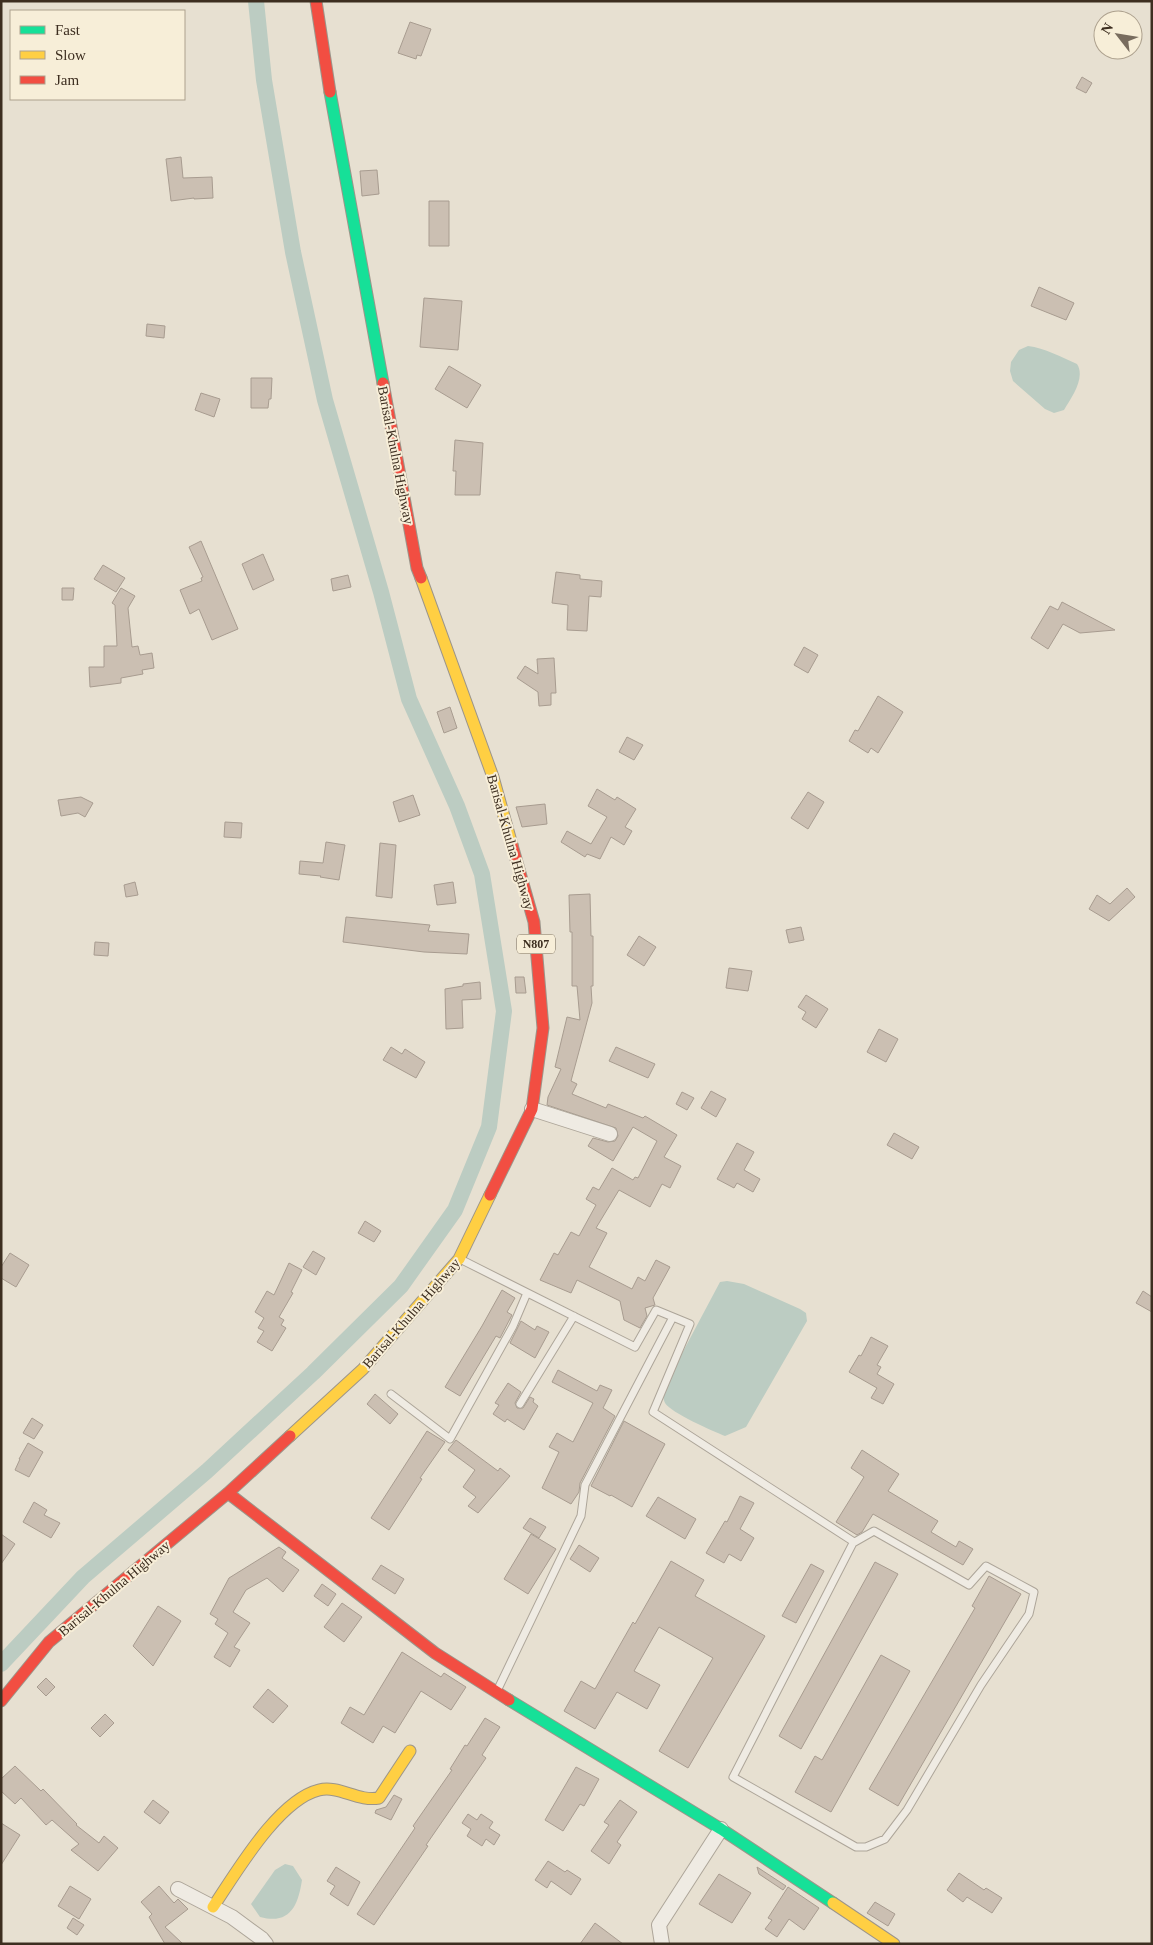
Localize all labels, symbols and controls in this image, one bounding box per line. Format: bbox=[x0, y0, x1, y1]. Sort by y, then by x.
legend bbox=[10, 10, 185, 100]
north arrow bbox=[1093, 10, 1143, 60]
text: N bbox=[1098, 20, 1116, 37]
text: Fast bbox=[55, 22, 81, 38]
text: Slow bbox=[55, 47, 86, 63]
text: Jam bbox=[55, 72, 79, 88]
street label: Barisal-Khulna Highway bbox=[375, 385, 416, 525]
street label: Barisal-Khulna Highway bbox=[484, 773, 537, 912]
road number: N807 bbox=[517, 934, 555, 954]
street label: Barisal-Khulna Highway bbox=[360, 1255, 463, 1371]
street label: Barisal-Khulna Highway bbox=[56, 1538, 173, 1639]

